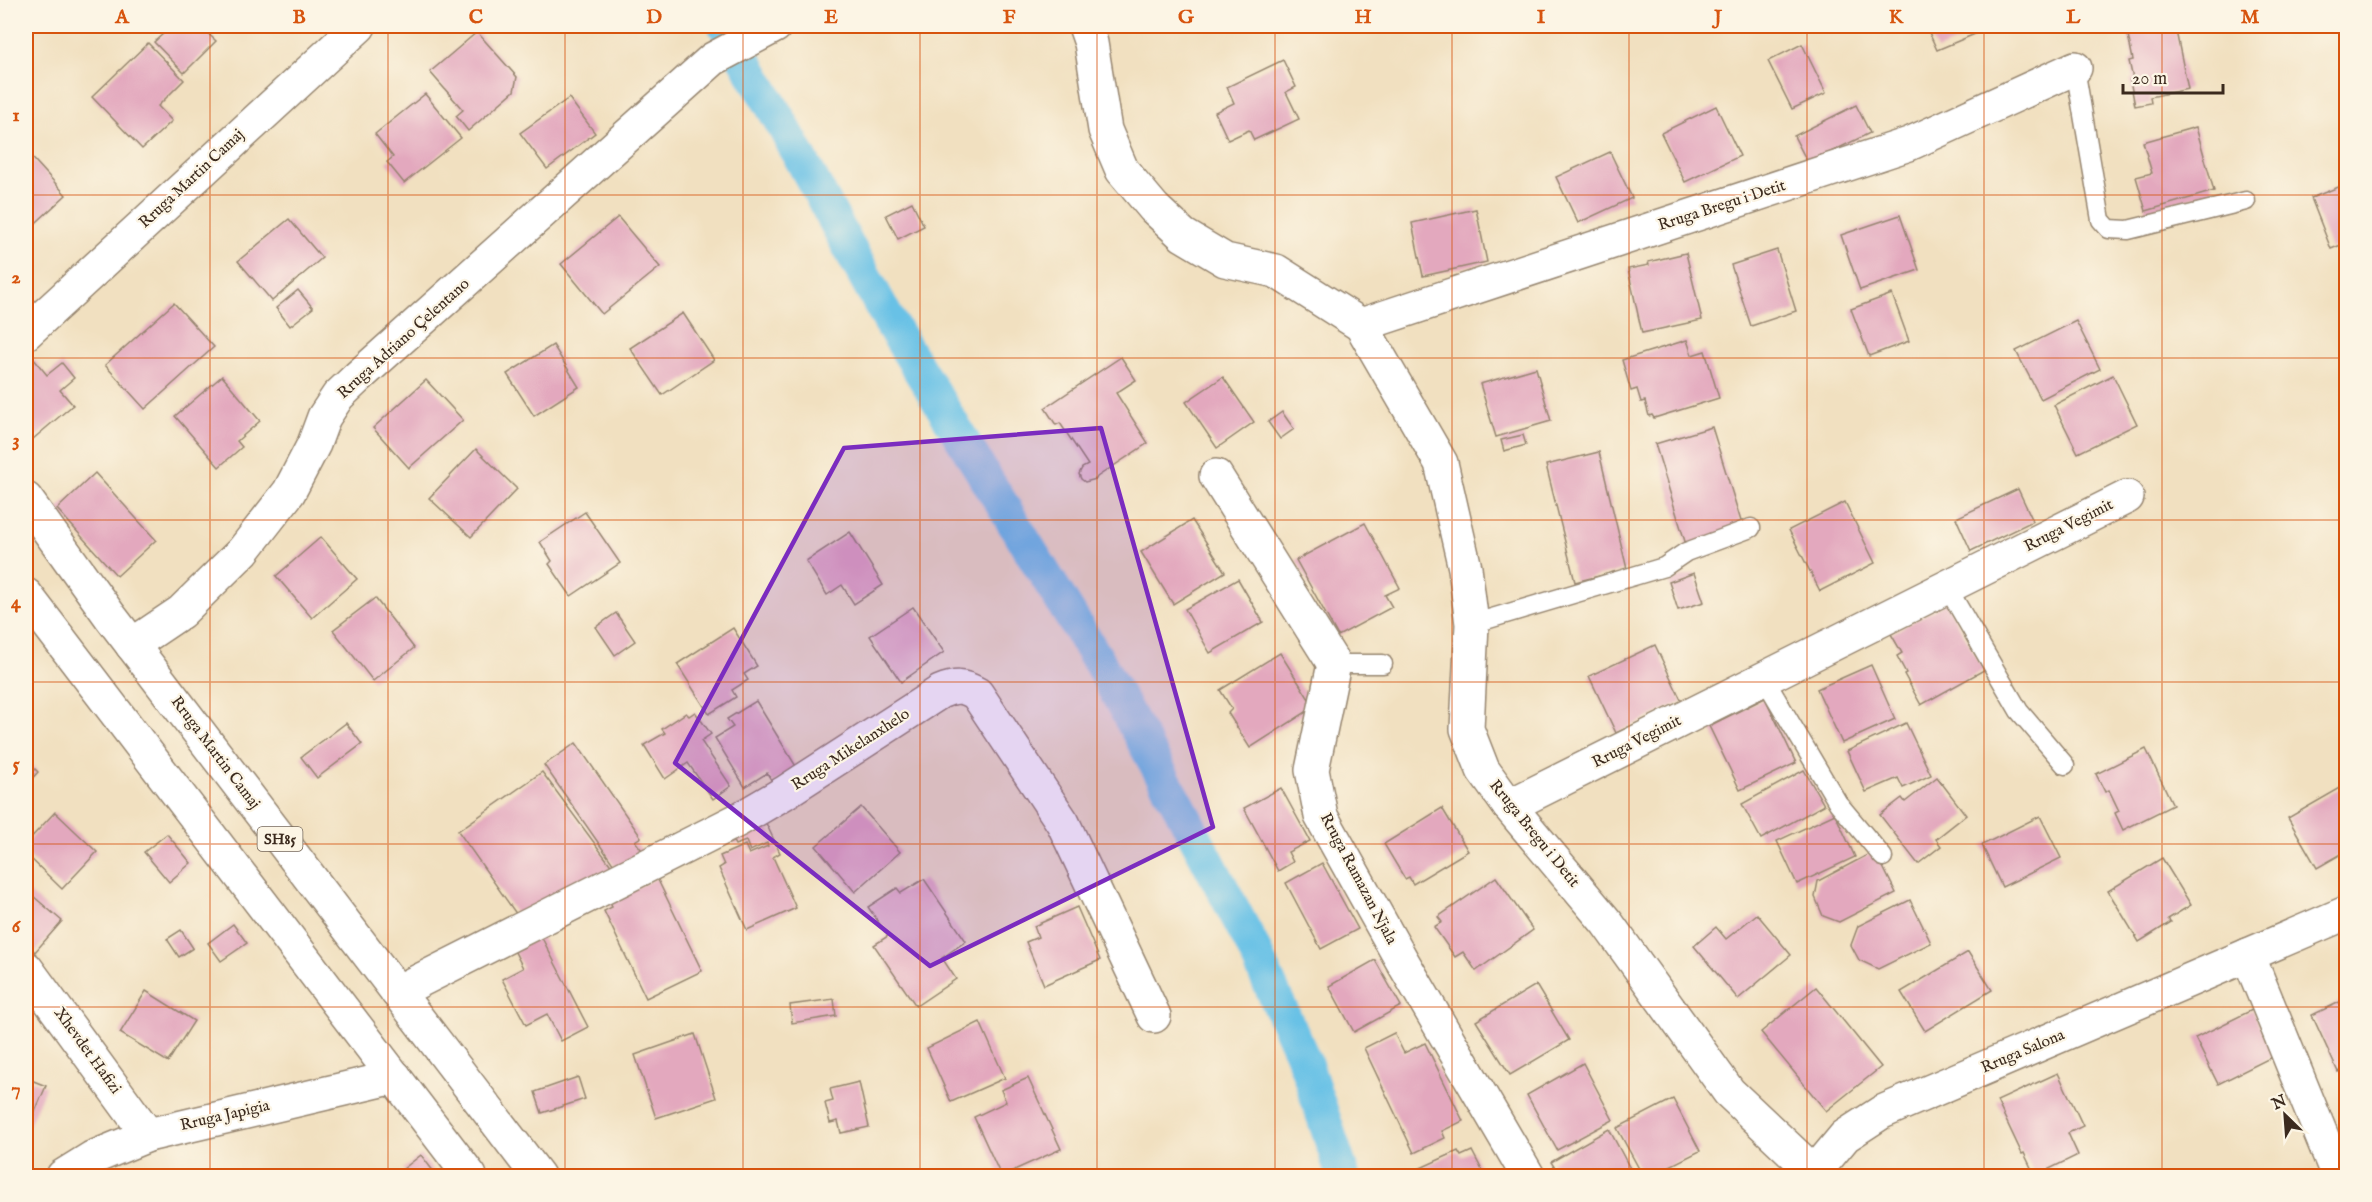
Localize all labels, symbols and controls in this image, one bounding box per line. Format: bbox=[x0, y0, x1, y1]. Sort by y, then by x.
text: A bbox=[114, 5, 130, 30]
text: B bbox=[292, 5, 306, 30]
text: C bbox=[469, 5, 483, 30]
text: D bbox=[646, 5, 662, 30]
text: E bbox=[824, 5, 838, 30]
text: F bbox=[1003, 5, 1016, 30]
text: G bbox=[1178, 5, 1195, 30]
text: H bbox=[1354, 5, 1372, 30]
text: I bbox=[1537, 5, 1546, 30]
text: J bbox=[1711, 5, 1723, 30]
text: K bbox=[1889, 5, 1905, 30]
text: L bbox=[2066, 5, 2081, 30]
text: M bbox=[2241, 5, 2260, 30]
scale bar bbox=[2123, 57, 2224, 95]
text: 20 m bbox=[2132, 68, 2167, 91]
text: 1 bbox=[12, 103, 20, 128]
street label: Rruga Martin Camaj bbox=[135, 125, 249, 233]
street label: Rruga Bregu i Detit bbox=[1656, 176, 1789, 236]
text: 2 bbox=[11, 265, 21, 290]
street label: Rruga Adriano Çelentano bbox=[334, 274, 474, 404]
text: 3 bbox=[12, 428, 20, 453]
street label: Rruga Vegimit bbox=[2021, 495, 2117, 557]
text: 4 bbox=[11, 590, 22, 615]
street label: Rruga Martin Camaj bbox=[166, 693, 264, 813]
street label: Rruga Mikelanxhelo bbox=[788, 704, 914, 796]
street label: Rruga Vegimit bbox=[1589, 711, 1685, 773]
text: 5 bbox=[12, 752, 20, 777]
street label: Rruga Bregu i Detit bbox=[1484, 776, 1584, 892]
street label: Rruga Ramazan Njala bbox=[1315, 810, 1401, 948]
road number: SH85 bbox=[258, 827, 302, 851]
text: 6 bbox=[12, 914, 22, 939]
street label: Xhevdet Hafizi bbox=[49, 1004, 125, 1098]
street label: Rruga Salona bbox=[1978, 1025, 2068, 1079]
text: 7 bbox=[11, 1077, 21, 1102]
north arrow bbox=[2255, 1085, 2315, 1145]
text: N bbox=[2268, 1091, 2290, 1116]
street label: Rruga Japigia bbox=[178, 1096, 272, 1136]

